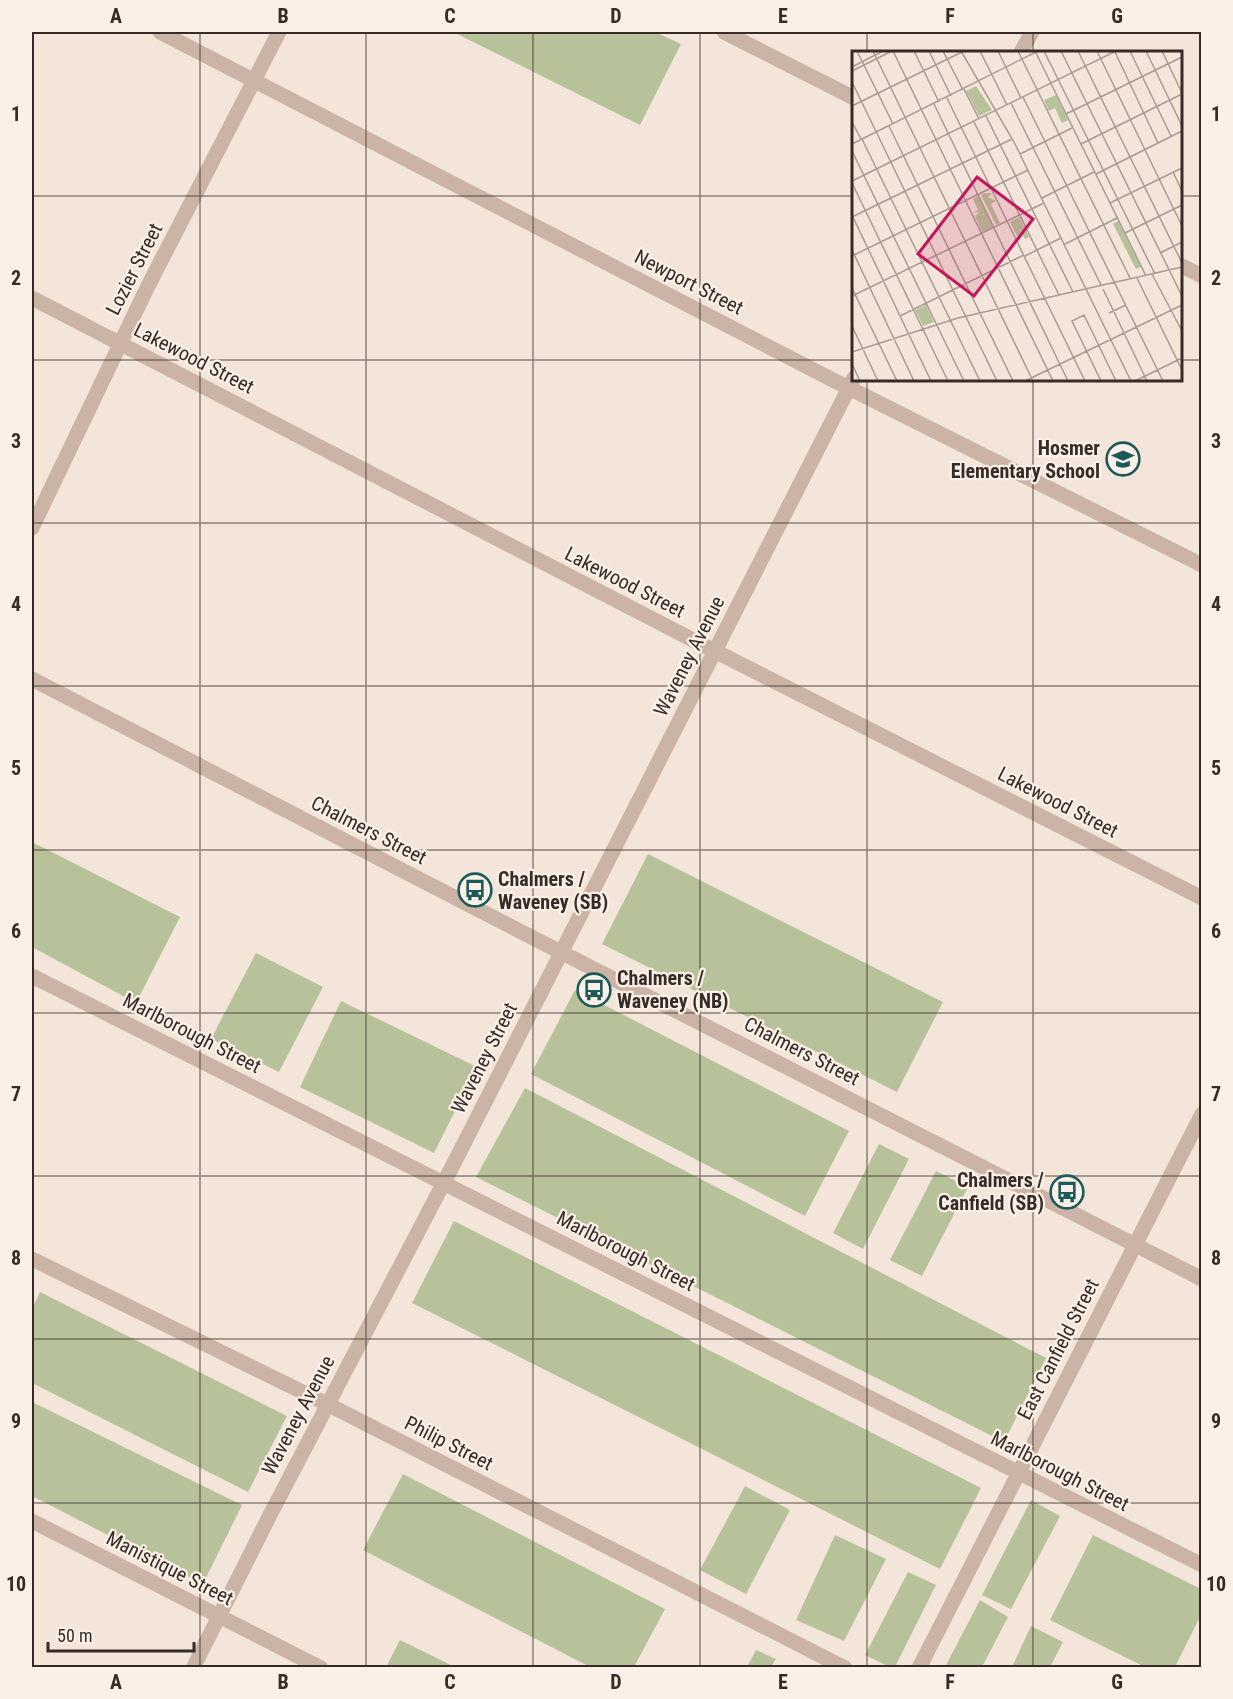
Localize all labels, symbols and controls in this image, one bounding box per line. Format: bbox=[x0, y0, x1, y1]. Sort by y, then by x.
text: A bbox=[110, 4, 122, 28]
text: B bbox=[277, 4, 289, 28]
text: C bbox=[444, 4, 456, 28]
text: D bbox=[610, 4, 622, 28]
text: E bbox=[778, 4, 788, 28]
text: F bbox=[945, 4, 955, 28]
text: G bbox=[1111, 4, 1123, 28]
inset map bbox=[852, 51, 1182, 381]
text: 1 bbox=[11, 102, 21, 126]
text: 1 bbox=[1211, 102, 1221, 126]
street label: Lozier Street bbox=[101, 219, 167, 319]
street label: Newport Street bbox=[631, 244, 747, 320]
text: 2 bbox=[11, 266, 21, 290]
text: 2 bbox=[1211, 266, 1221, 290]
street label: Lakewood Street bbox=[130, 317, 258, 399]
text: 3 bbox=[11, 429, 21, 453]
text: 3 bbox=[1211, 429, 1221, 453]
place label: Hosmer Elementary School bbox=[951, 436, 1100, 483]
school or university icon: Hosmer Elementary School bbox=[1105, 441, 1141, 477]
street label: Lakewood Street bbox=[561, 541, 689, 623]
text: 4 bbox=[11, 592, 21, 616]
street label: Waveney Avenue bbox=[648, 592, 730, 720]
text: 4 bbox=[1211, 592, 1221, 616]
text: 5 bbox=[11, 756, 21, 780]
text: 5 bbox=[1211, 756, 1221, 780]
street label: Lakewood Street bbox=[994, 761, 1122, 843]
street label: Chalmers Street bbox=[307, 791, 431, 869]
place label: Chalmers / Waveney (SB) bbox=[498, 867, 608, 914]
bus stop icon: Chalmers / Waveney (SB) bbox=[457, 872, 493, 908]
text: 6 bbox=[11, 919, 21, 943]
text: 6 bbox=[1211, 919, 1221, 943]
place label: Chalmers / Waveney (NB) bbox=[617, 966, 729, 1013]
bus stop icon: Chalmers / Waveney (NB) bbox=[576, 972, 612, 1008]
street label: Marlborough Street bbox=[119, 988, 265, 1078]
street label: Waveney Street bbox=[446, 999, 522, 1117]
street label: Chalmers Street bbox=[740, 1012, 864, 1090]
text: 7 bbox=[11, 1082, 21, 1106]
text: 7 bbox=[1211, 1082, 1221, 1106]
place label: Chalmers / Canfield (SB) bbox=[938, 1168, 1044, 1215]
bus stop icon: Chalmers / Canfield (SB) bbox=[1049, 1174, 1085, 1210]
street label: Marlborough Street bbox=[553, 1206, 699, 1296]
text: 8 bbox=[11, 1246, 21, 1270]
text: 8 bbox=[1211, 1246, 1221, 1270]
street label: East Canfield Street bbox=[1012, 1274, 1104, 1423]
street label: Waveney Avenue bbox=[257, 1351, 339, 1479]
text: 9 bbox=[11, 1409, 21, 1433]
text: 9 bbox=[1211, 1409, 1221, 1433]
street label: Philip Street bbox=[401, 1411, 497, 1475]
street label: Marlborough Street bbox=[987, 1426, 1133, 1516]
street label: Manistique Street bbox=[103, 1526, 237, 1610]
text: 10 bbox=[6, 1572, 26, 1596]
text: 10 bbox=[1206, 1572, 1226, 1596]
scale bar bbox=[48, 1615, 194, 1653]
text: 50 m bbox=[57, 1625, 92, 1646]
text: A bbox=[110, 1670, 122, 1694]
text: B bbox=[277, 1670, 289, 1694]
text: C bbox=[444, 1670, 456, 1694]
text: D bbox=[610, 1670, 622, 1694]
text: E bbox=[778, 1670, 788, 1694]
text: F bbox=[945, 1670, 955, 1694]
text: G bbox=[1111, 1670, 1123, 1694]

